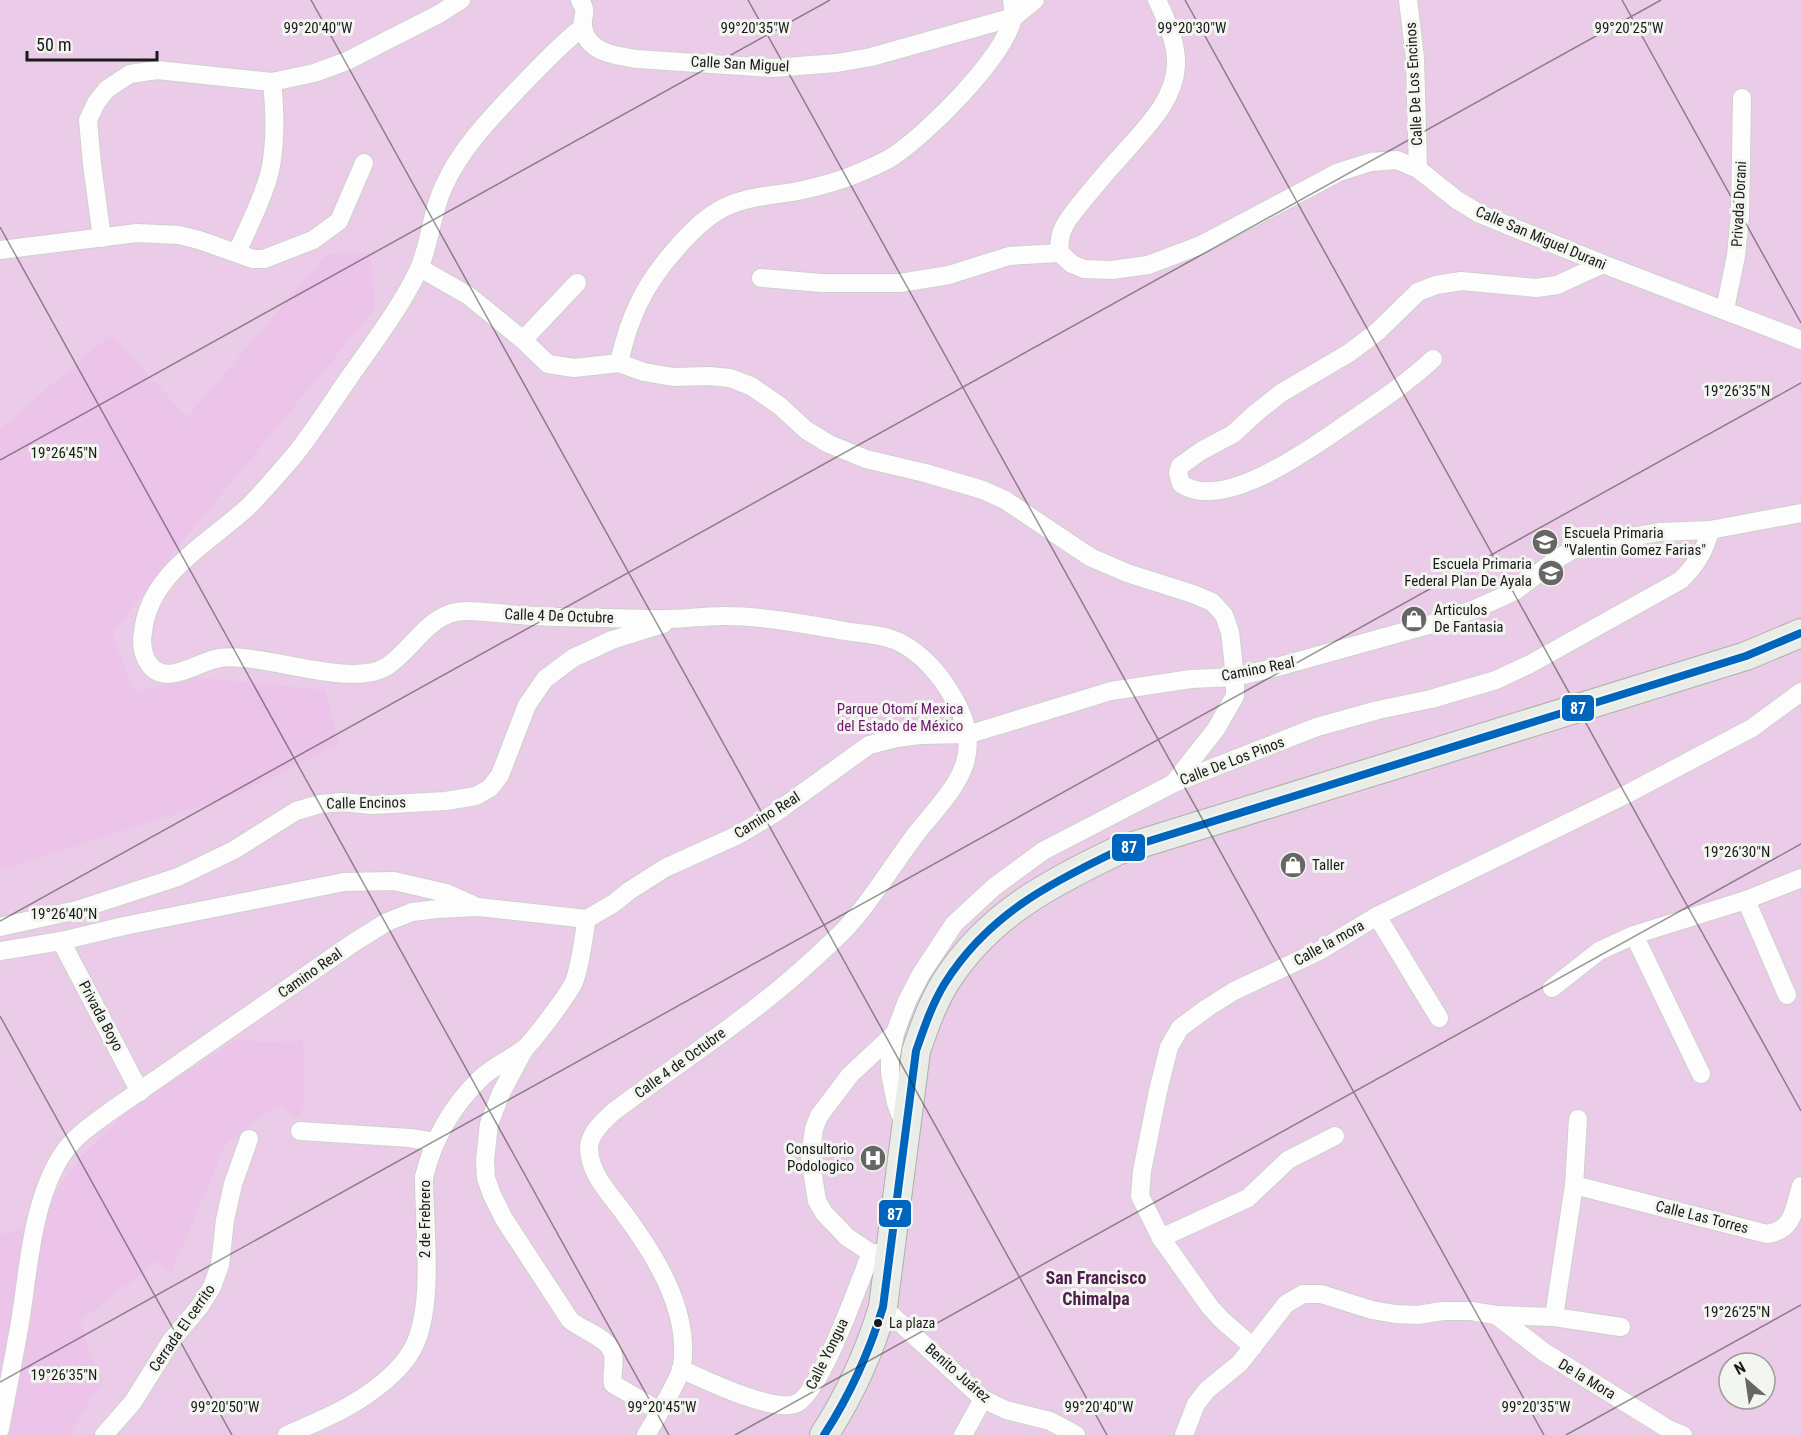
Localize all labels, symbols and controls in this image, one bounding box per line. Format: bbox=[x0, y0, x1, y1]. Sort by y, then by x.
text: 99°20'40"W bbox=[284, 19, 353, 37]
text: 99°20'35"W bbox=[721, 19, 790, 37]
text: 99°20'30"W bbox=[1158, 19, 1227, 37]
text: 99°20'25"W bbox=[1595, 19, 1664, 37]
street label: Calle De Los Encinos bbox=[1402, 22, 1426, 146]
scale bar bbox=[27, 24, 158, 62]
text: 50 m bbox=[36, 34, 71, 55]
street label: Calle San Miguel bbox=[690, 52, 790, 76]
street label: Privada Dorani bbox=[1728, 161, 1750, 247]
street label: Calle San Miguel Durani bbox=[1473, 202, 1609, 274]
text: 19°26'35"N bbox=[1704, 382, 1770, 400]
text: 19°26'45"N bbox=[31, 444, 97, 462]
place label: Escuela Primaria "Valentin Gomez Farias" bbox=[1564, 524, 1706, 559]
school or university icon: Escuela Primaria "Valentin Gomez Farias" bbox=[1530, 527, 1560, 557]
place label: Escuela Primaria Federal Plan De Ayala bbox=[1404, 555, 1532, 590]
school or university icon: Escuela Primaria Federal Plan De Ayala bbox=[1536, 558, 1566, 588]
place label: Articulos De Fantasia bbox=[1434, 601, 1504, 636]
shop icon: Articulos De Fantasia bbox=[1399, 604, 1429, 634]
street label: Calle 4 De Octubre bbox=[504, 605, 614, 627]
street label: Camino Real bbox=[1220, 653, 1296, 685]
line badge: 87 bbox=[1561, 694, 1595, 722]
text: 87 bbox=[1570, 699, 1586, 718]
park label: Parque Otomí Mexica del Estado de México bbox=[837, 700, 963, 735]
street label: Calle De Los Pinos bbox=[1177, 733, 1287, 789]
street label: Camino Real bbox=[731, 788, 803, 842]
street label: Calle Encinos bbox=[326, 793, 406, 813]
line badge: 87 bbox=[1111, 833, 1146, 862]
text: 87 bbox=[1121, 838, 1137, 857]
text: 19°26'30"N bbox=[1704, 843, 1770, 861]
shop icon: Taller bbox=[1278, 850, 1308, 880]
place label: Taller bbox=[1312, 856, 1345, 874]
text: 19°26'40"N bbox=[31, 905, 97, 923]
street label: Calle la mora bbox=[1291, 916, 1367, 970]
street label: Camino Real bbox=[274, 944, 346, 1002]
street label: Privada Boyo bbox=[75, 978, 127, 1054]
street label: Calle 4 de Octubre bbox=[631, 1024, 729, 1102]
place label: Consultorio Podologico bbox=[786, 1140, 854, 1175]
hospital icon: Consultorio Podologico bbox=[858, 1143, 888, 1173]
street label: 2 de Frebrero bbox=[416, 1180, 434, 1258]
street label: Calle Las Torres bbox=[1654, 1197, 1750, 1237]
line badge: 87 bbox=[878, 1199, 912, 1228]
text: 87 bbox=[887, 1205, 903, 1224]
district label: San Francisco Chimalpa bbox=[1046, 1267, 1146, 1309]
street label: Cerrada El cerrito bbox=[145, 1281, 219, 1375]
text: 19°26'25"N bbox=[1704, 1303, 1770, 1321]
street label: Calle Yongua bbox=[802, 1315, 852, 1393]
place label: La plaza bbox=[889, 1315, 935, 1331]
marker: La plaza bbox=[872, 1317, 884, 1329]
street label: Benito Juárez bbox=[922, 1340, 994, 1406]
north arrow bbox=[1717, 1351, 1777, 1411]
street label: De la Mora bbox=[1555, 1355, 1619, 1403]
text: N bbox=[1731, 1358, 1749, 1379]
text: 19°26'35"N bbox=[31, 1366, 97, 1384]
text: 99°20'50"W bbox=[191, 1398, 260, 1416]
text: 99°20'45"W bbox=[628, 1398, 697, 1416]
text: 99°20'40"W bbox=[1065, 1398, 1134, 1416]
text: 99°20'35"W bbox=[1502, 1398, 1571, 1416]

